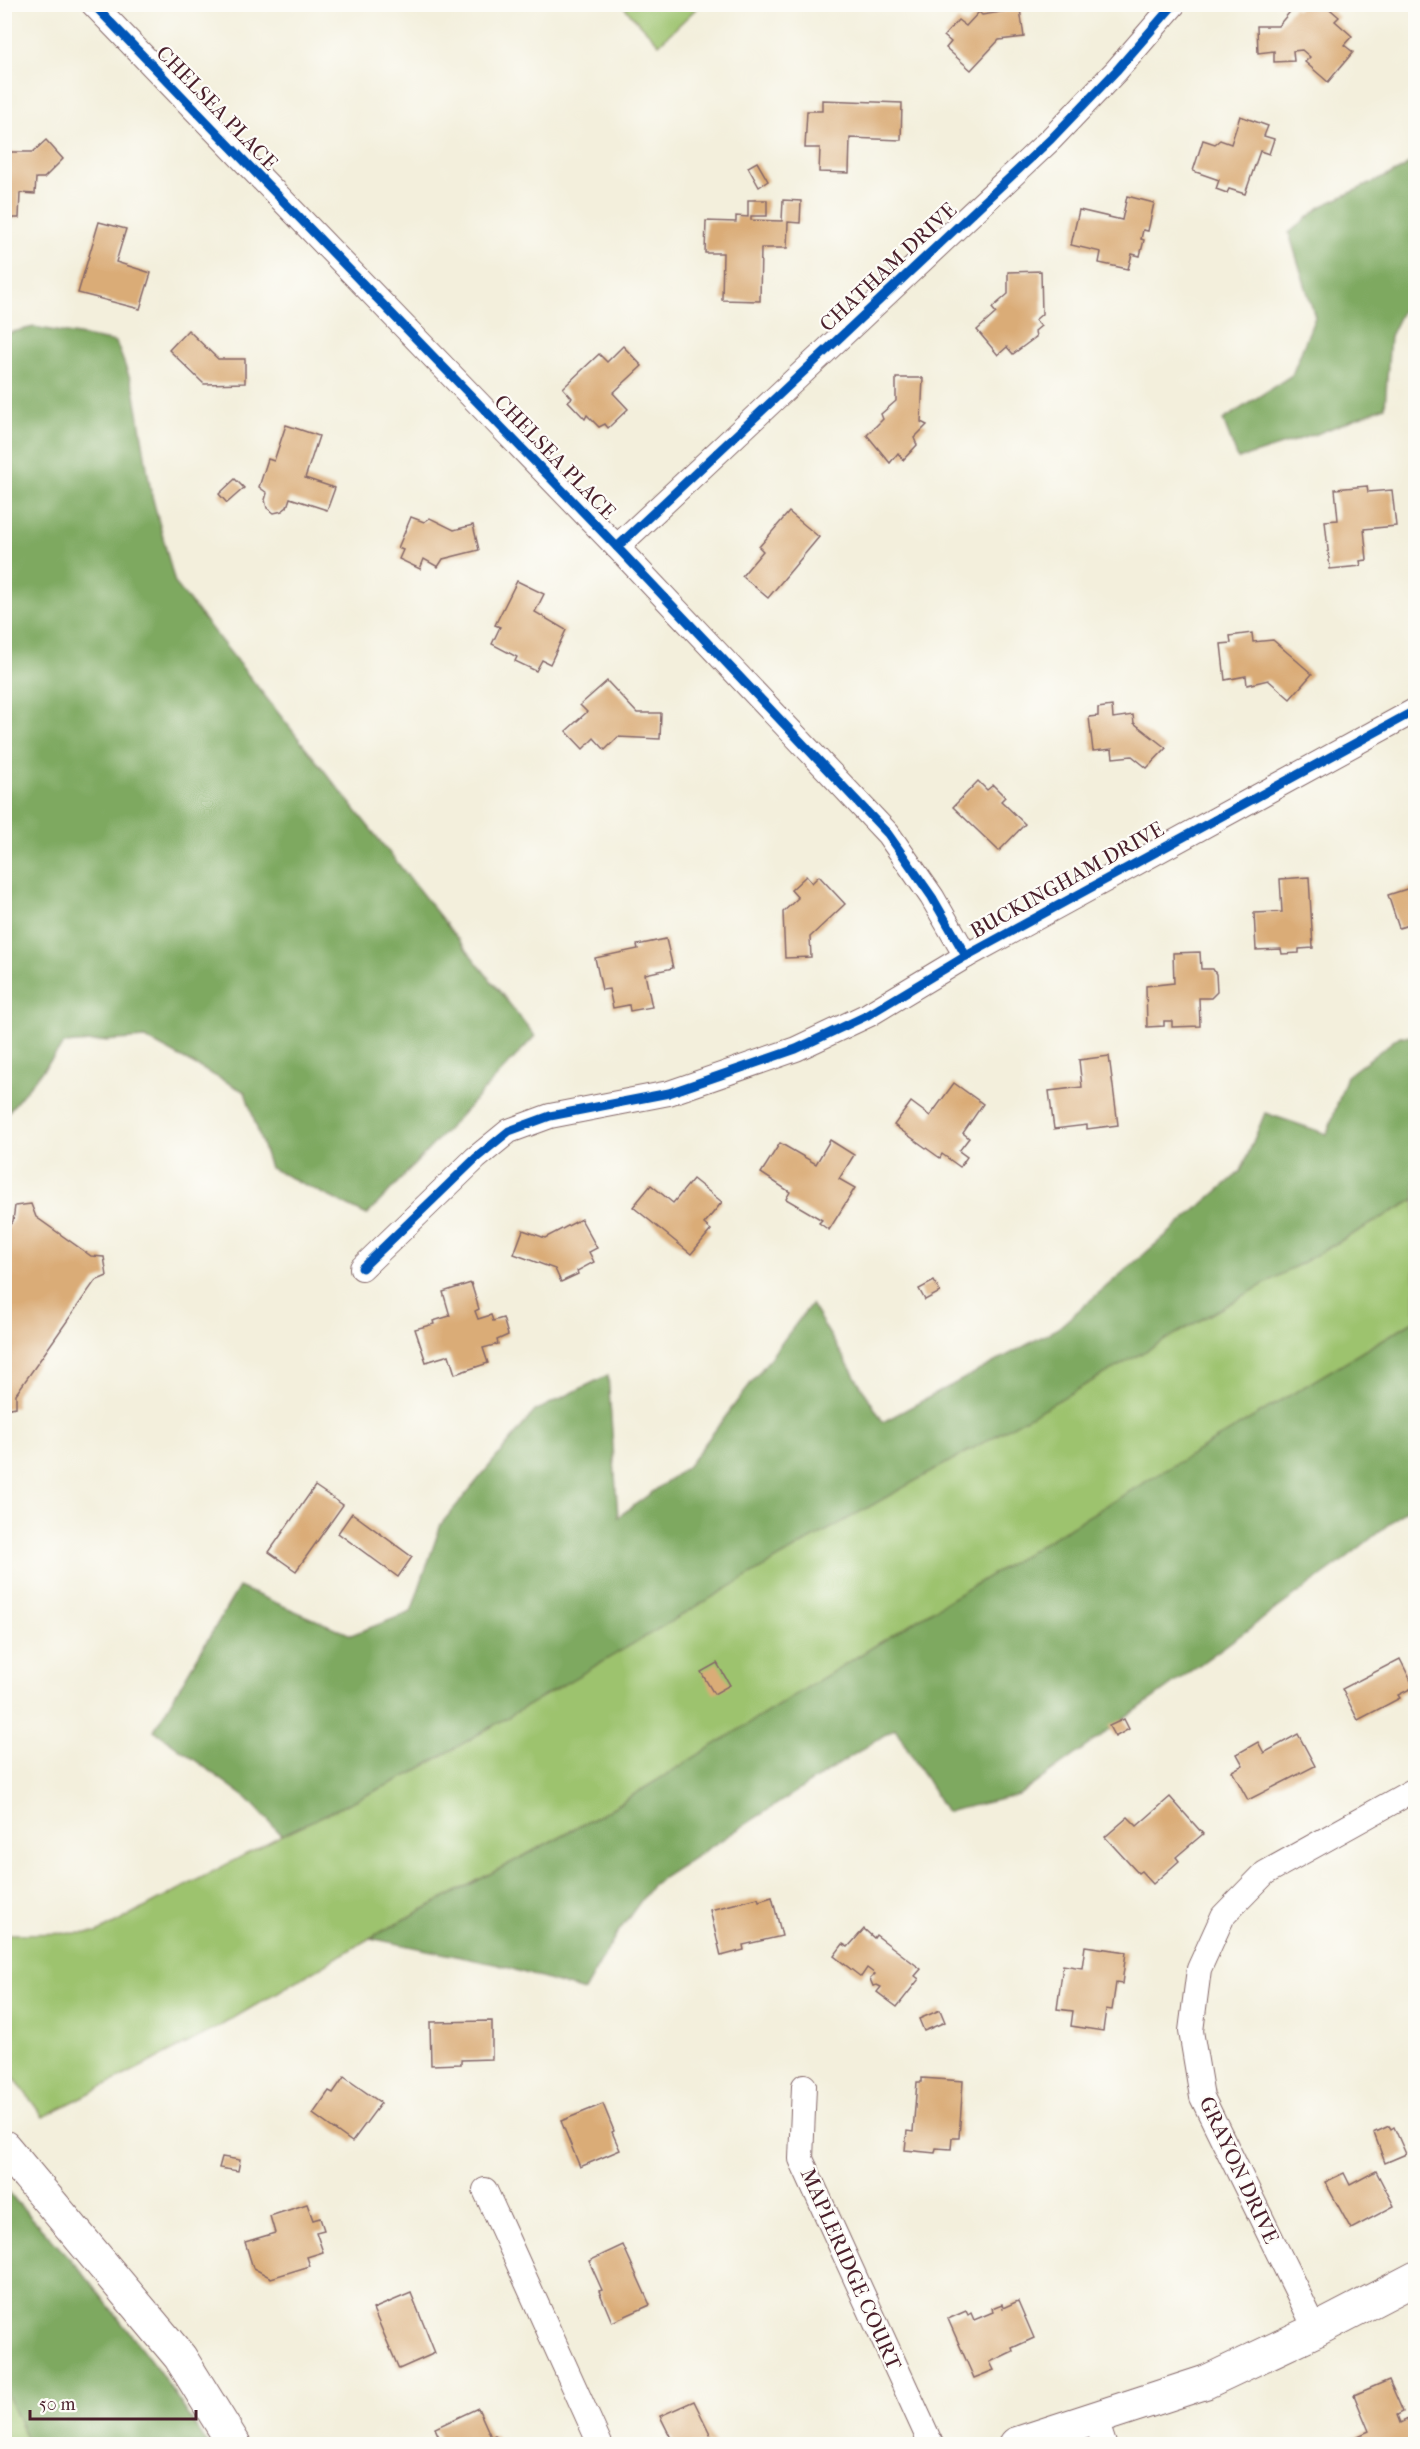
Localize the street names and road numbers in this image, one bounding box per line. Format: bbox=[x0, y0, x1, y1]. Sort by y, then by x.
street label: CHELSEA PLACE bbox=[152, 41, 283, 175]
street label: CHATHAM DRIVE bbox=[815, 198, 961, 336]
street label: CHELSEA PLACE bbox=[490, 390, 621, 524]
street label: BUCKINGHAM DRIVE bbox=[966, 817, 1168, 943]
street label: GRAYON DRIVE bbox=[1194, 2093, 1284, 2247]
street label: MAPLERIDGE COURT bbox=[796, 2165, 907, 2374]

